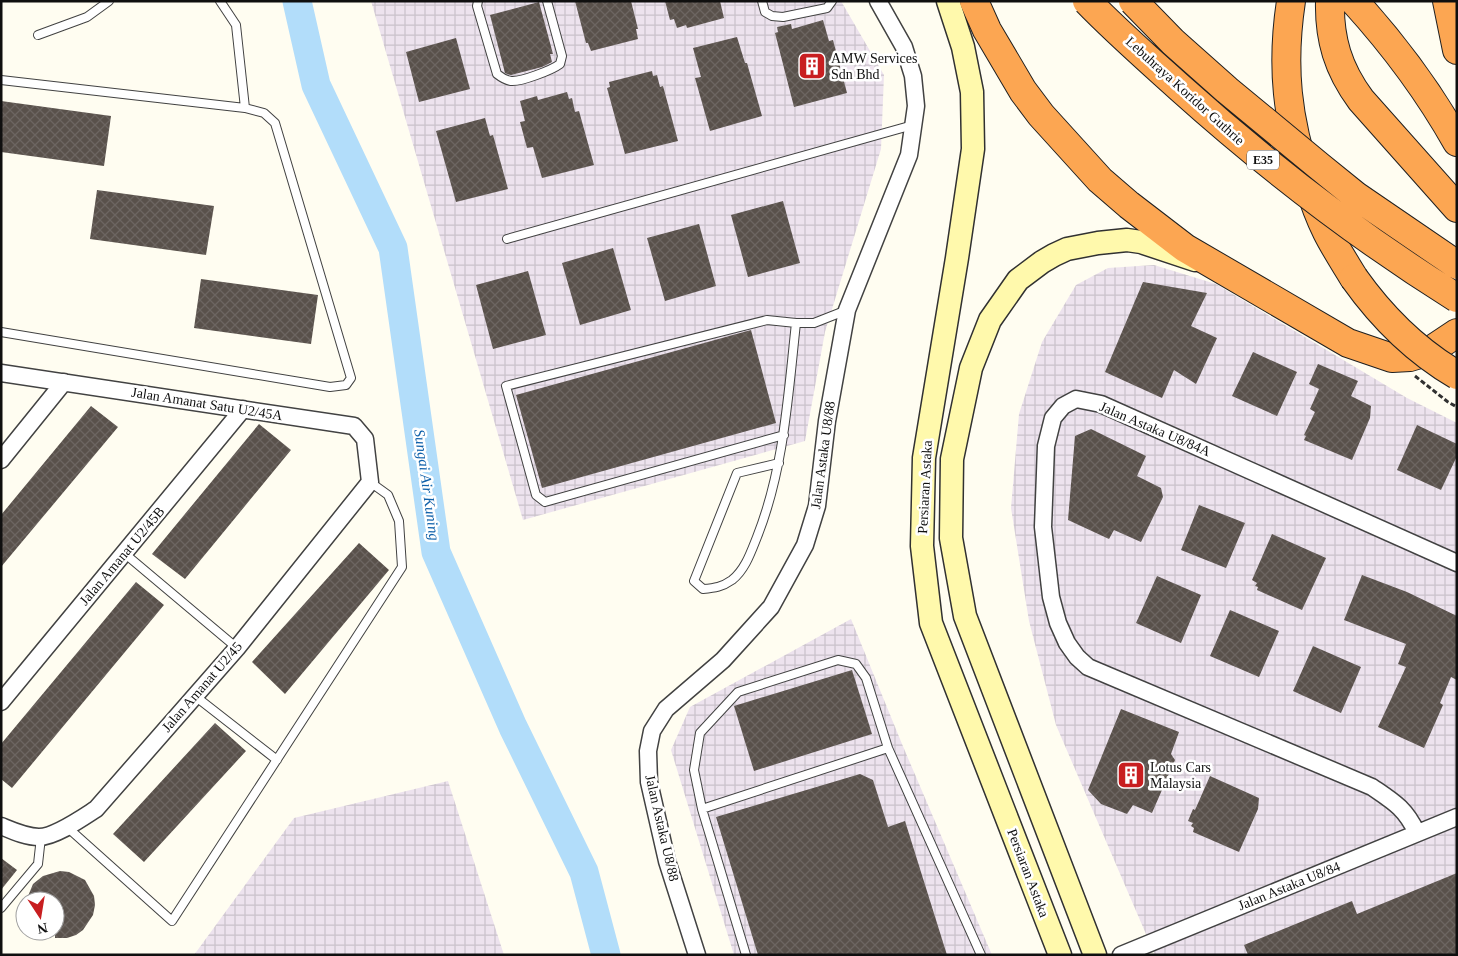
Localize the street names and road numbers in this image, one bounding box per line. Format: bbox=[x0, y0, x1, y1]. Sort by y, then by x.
street label: Lebuhraya Koridor Guthrie bbox=[1123, 34, 1247, 148]
road number: E35 bbox=[1247, 150, 1279, 170]
street label: Jalan Amanat Satu U2/45A bbox=[130, 385, 285, 423]
street label: Jalan Astaka U8/84A bbox=[1097, 399, 1214, 459]
street label: Jalan Astaka U8/88 bbox=[808, 400, 838, 510]
street label: Persiaran Astaka bbox=[915, 439, 935, 534]
street label: Jalan Amanat U2/45B bbox=[77, 504, 167, 608]
street label: Jalan Amanat U2/45 bbox=[159, 639, 245, 735]
street label: Jalan Astaka U8/88 bbox=[642, 773, 682, 883]
street label: Persiaran Astaka bbox=[1004, 827, 1052, 920]
street label: Jalan Astaka U8/84 bbox=[1236, 859, 1342, 913]

